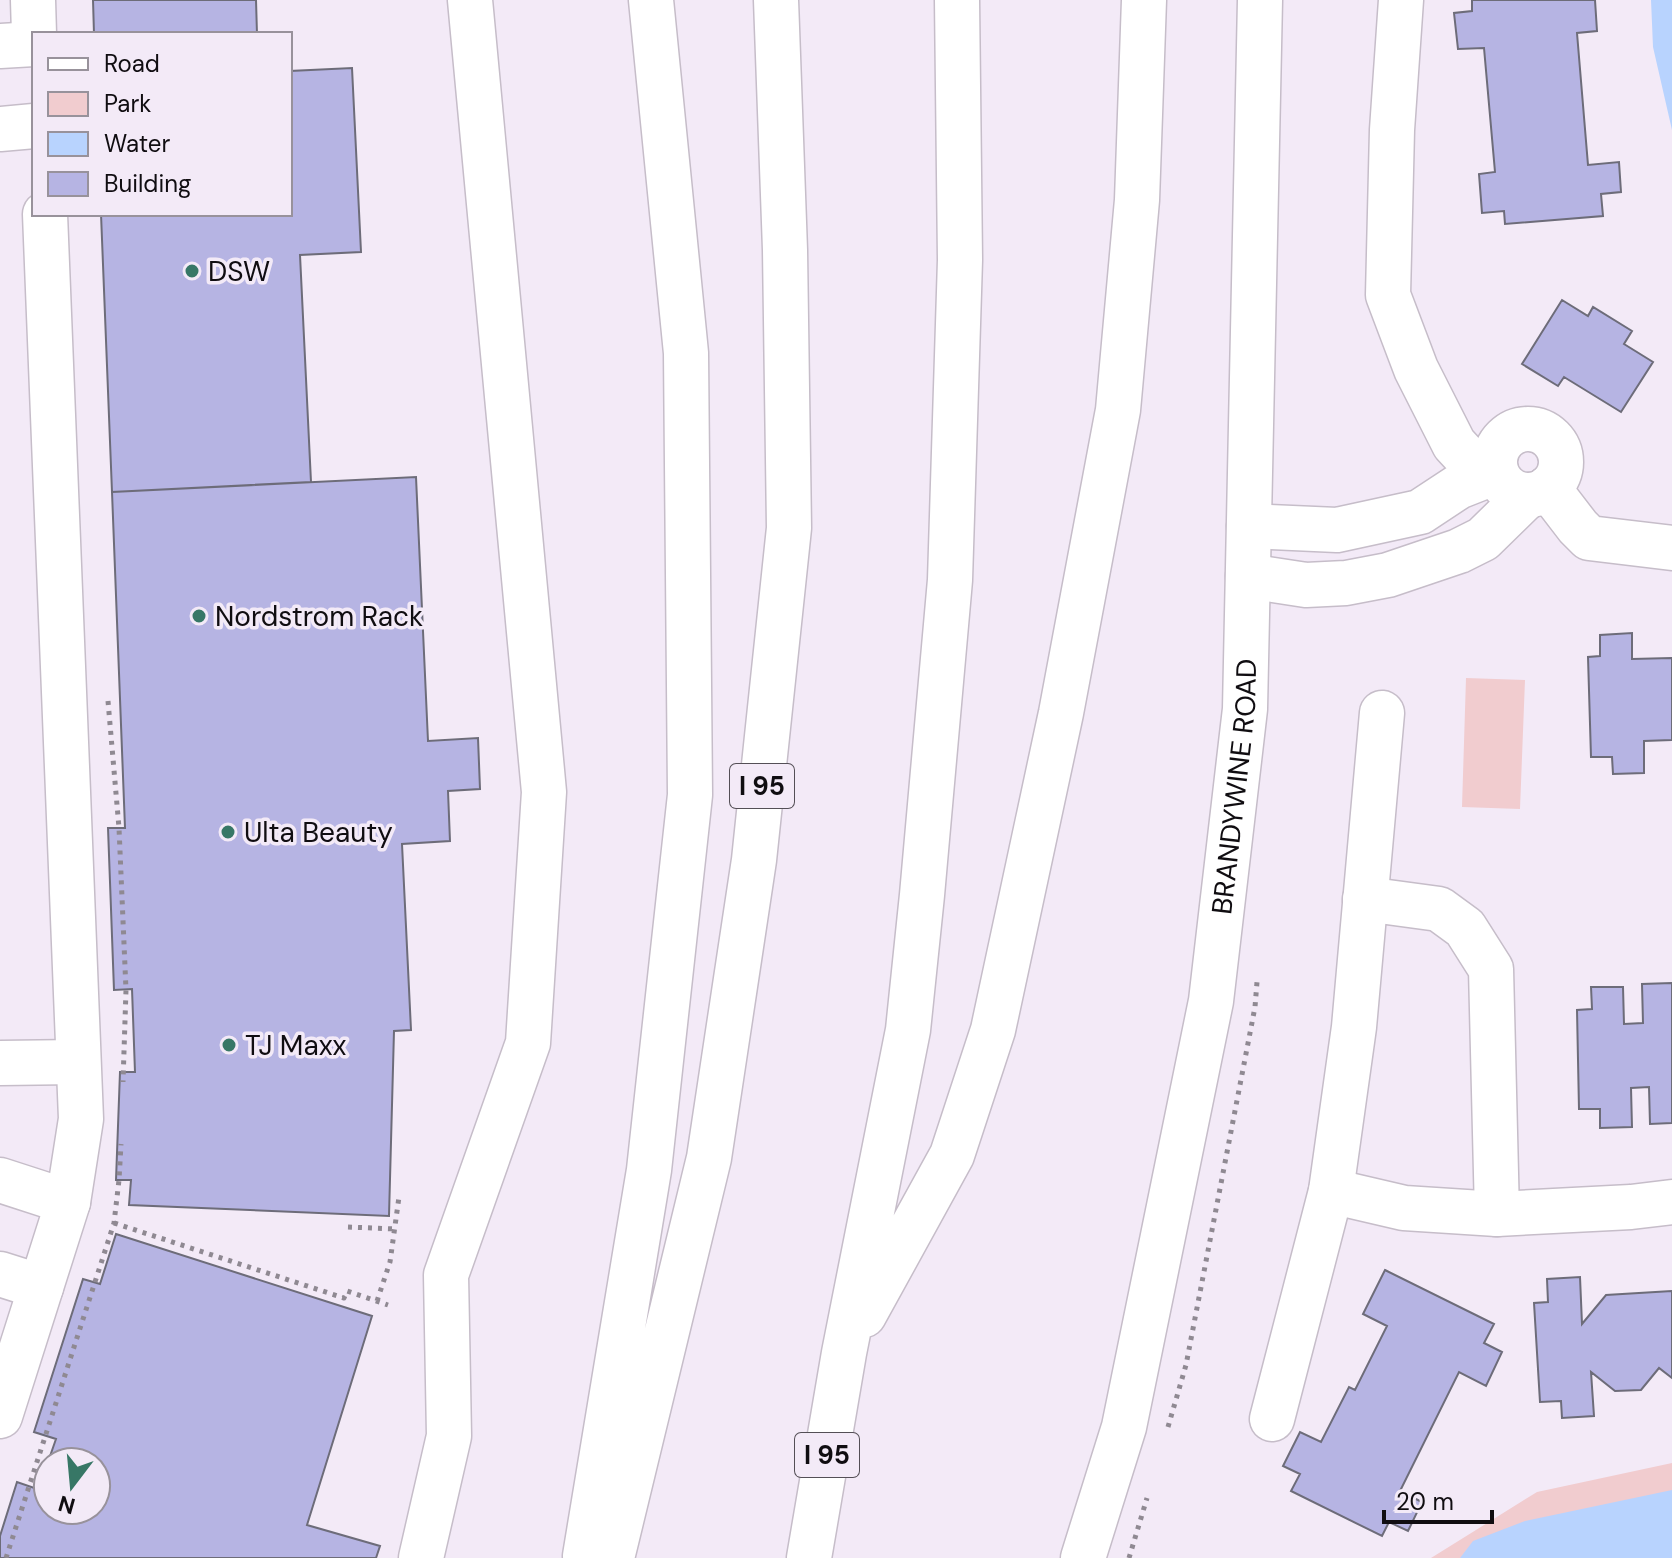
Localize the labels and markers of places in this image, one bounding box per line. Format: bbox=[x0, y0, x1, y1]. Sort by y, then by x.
place label: DSW bbox=[208, 253, 270, 290]
marker: DSW bbox=[183, 262, 201, 280]
place label: Nordstrom Rack bbox=[215, 598, 423, 635]
marker: Nordstrom Rack bbox=[190, 607, 208, 625]
place label: Ulta Beauty bbox=[244, 814, 393, 851]
marker: Ulta Beauty bbox=[219, 823, 237, 841]
place label: TJ Maxx bbox=[245, 1027, 347, 1064]
marker: TJ Maxx bbox=[220, 1036, 238, 1054]

